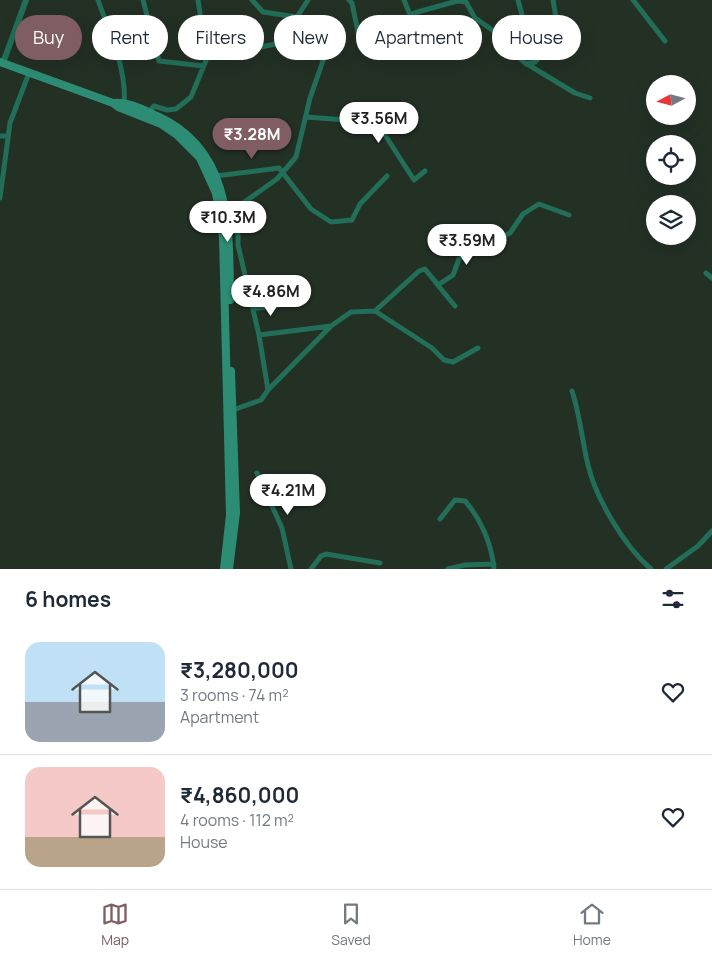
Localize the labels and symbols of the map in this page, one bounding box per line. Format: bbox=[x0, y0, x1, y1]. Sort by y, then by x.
north arrow bbox=[646, 75, 696, 125]
pin: ₹3.56M bbox=[338, 102, 420, 144]
pin: ₹3.28M bbox=[211, 118, 293, 160]
pin: ₹10.3M bbox=[187, 200, 269, 243]
pin: ₹3.59M bbox=[426, 224, 508, 266]
pin: ₹4.86M bbox=[230, 274, 312, 317]
pin: ₹4.21M bbox=[247, 474, 329, 516]

